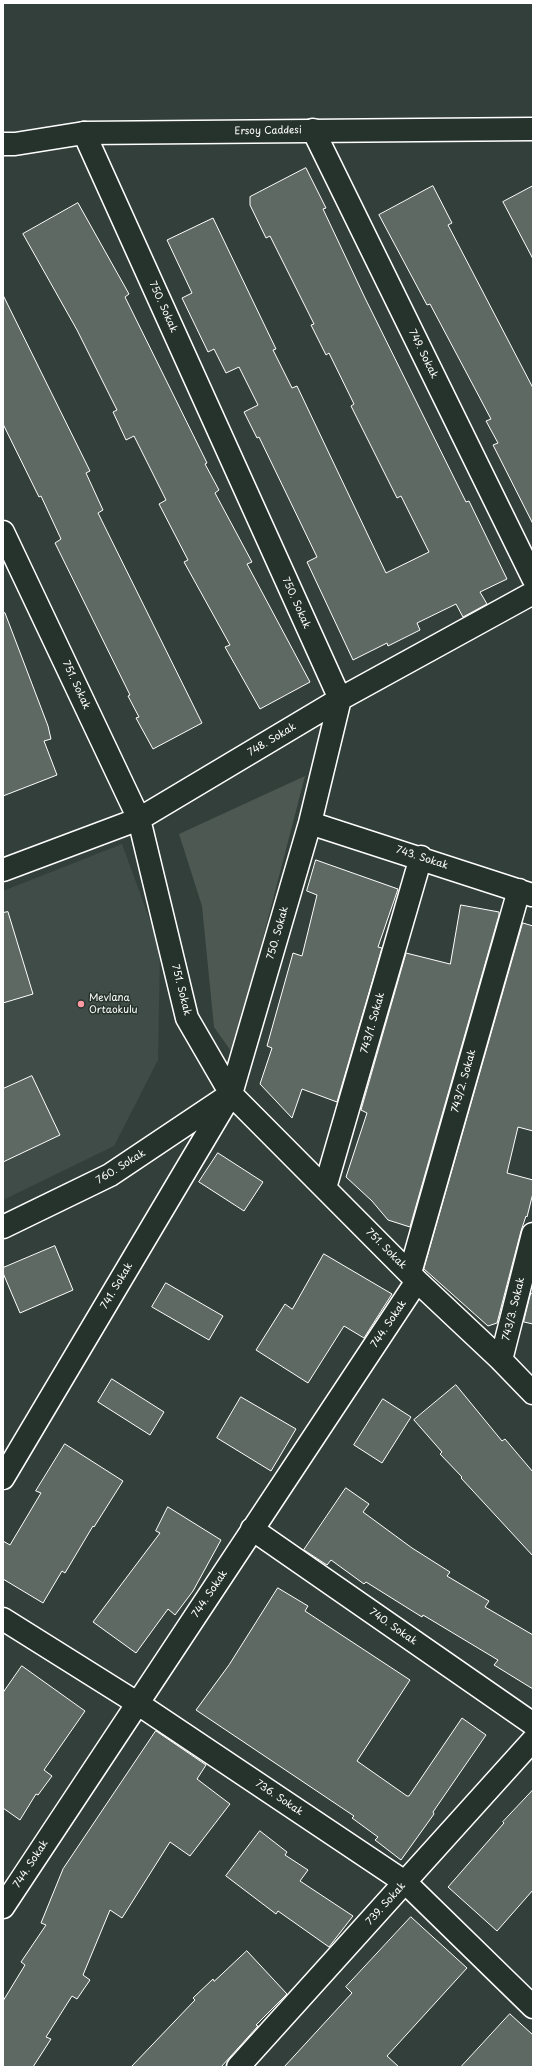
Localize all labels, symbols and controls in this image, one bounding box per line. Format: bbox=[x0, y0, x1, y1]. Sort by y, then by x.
street label: Ersoy Caddesi bbox=[234, 124, 302, 138]
street label: 750. Sokak bbox=[146, 280, 180, 334]
street label: 749. Sokak bbox=[406, 327, 440, 381]
street label: 750. Sokak bbox=[279, 576, 313, 630]
street label: 751. Sokak bbox=[60, 659, 92, 711]
street label: 748. Sokak bbox=[246, 721, 298, 759]
street label: 743. Sokak bbox=[394, 844, 450, 872]
street label: 750. Sokak bbox=[265, 905, 291, 961]
street label: 751. Sokak bbox=[169, 963, 193, 1017]
street label: 743/1. Sokak bbox=[359, 991, 387, 1055]
place label: Mevlana Ortaokulu bbox=[89, 992, 138, 1016]
marker: Mevlana Ortaokulu bbox=[76, 999, 86, 1009]
street label: 743/2. Sokak bbox=[449, 1048, 479, 1114]
street label: 760. Sokak bbox=[94, 1147, 148, 1187]
street label: 751. Sokak bbox=[363, 1226, 409, 1272]
street label: 741. Sokak bbox=[98, 1261, 136, 1311]
street label: 743/3. Sokak bbox=[500, 1276, 528, 1342]
street label: 744. Sokak bbox=[369, 1298, 409, 1350]
street label: 744. Sokak bbox=[190, 1568, 230, 1620]
street label: 740. Sokak bbox=[367, 1606, 419, 1648]
street label: 736. Sokak bbox=[253, 1778, 305, 1818]
street label: 744. Sokak bbox=[11, 1838, 51, 1890]
street label: 739. Sokak bbox=[364, 1880, 408, 1928]

